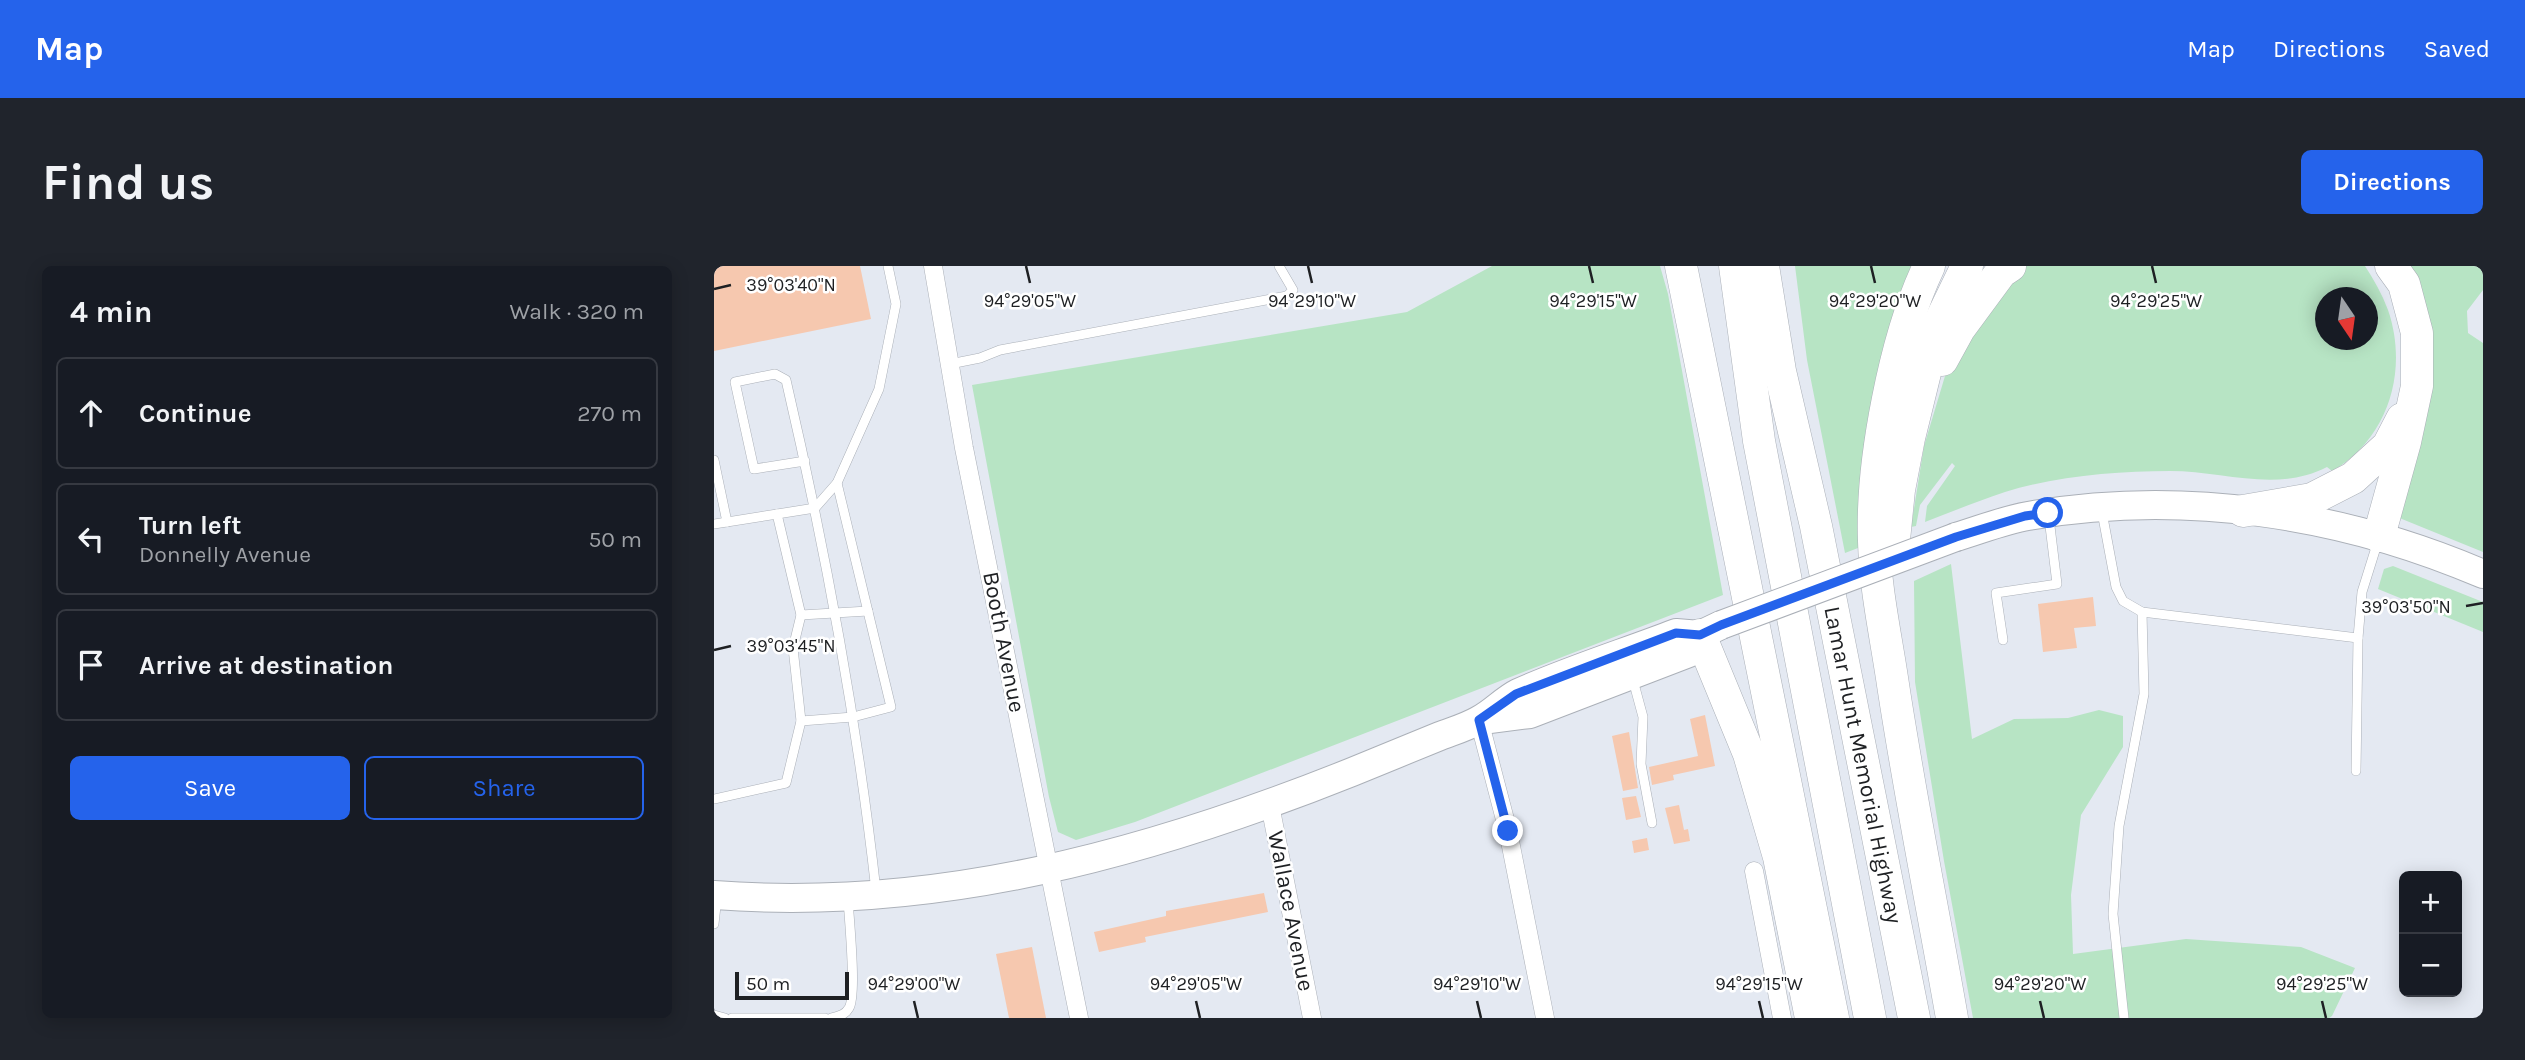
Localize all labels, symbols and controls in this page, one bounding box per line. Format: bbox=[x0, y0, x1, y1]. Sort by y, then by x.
text: Map bbox=[35, 30, 103, 68]
text: Map bbox=[2187, 35, 2235, 63]
text: Directions bbox=[2273, 35, 2386, 63]
text: Saved bbox=[2424, 35, 2490, 63]
button: Directions bbox=[2301, 150, 2483, 214]
text: Find us bbox=[42, 154, 214, 211]
text: 39°03'40"N bbox=[746, 274, 836, 296]
north arrow bbox=[2315, 287, 2378, 350]
text: 94°29'05"W bbox=[984, 290, 1076, 312]
text: 94°29'10"W bbox=[1268, 290, 1356, 312]
text: 94°29'15"W bbox=[1549, 290, 1637, 312]
text: 94°29'20"W bbox=[1829, 290, 1921, 312]
text: 94°29'25"W bbox=[2110, 290, 2202, 312]
text: 4 min bbox=[70, 294, 152, 330]
text: Walk · 320 m bbox=[510, 298, 644, 325]
icon: ahead bbox=[72, 394, 110, 432]
text: Continue bbox=[139, 398, 251, 429]
text: 270 m bbox=[577, 400, 642, 427]
route start bbox=[2032, 497, 2063, 528]
text: Turn left bbox=[139, 510, 241, 541]
icon: left bbox=[72, 520, 110, 558]
text: 50 m bbox=[588, 526, 642, 553]
text: Donnelly Avenue bbox=[139, 541, 311, 568]
street label: Booth Avenue bbox=[977, 569, 1031, 715]
text: 39°03'50"N bbox=[2361, 596, 2451, 618]
street label: Lamar Hunt Memorial Highway bbox=[1819, 604, 1908, 926]
text: 39°03'45"N bbox=[747, 635, 835, 657]
icon: arrive bbox=[72, 646, 110, 684]
text: Arrive at destination bbox=[139, 650, 393, 681]
button: Save bbox=[70, 756, 350, 820]
button: Share bbox=[364, 756, 644, 820]
route end bbox=[1492, 815, 1523, 846]
street label: Wallace Avenue bbox=[1262, 828, 1320, 994]
map controls bbox=[2399, 871, 2462, 997]
button: + bbox=[2399, 871, 2462, 934]
button: − bbox=[2399, 934, 2462, 997]
scale bar bbox=[735, 969, 849, 1001]
text: 50 m bbox=[746, 973, 790, 995]
text: 94°29'00"W bbox=[868, 973, 960, 995]
text: 94°29'05"W bbox=[1150, 973, 1242, 995]
text: 94°29'10"W bbox=[1433, 973, 1521, 995]
text: 94°29'15"W bbox=[1715, 973, 1803, 995]
text: 94°29'20"W bbox=[1994, 973, 2086, 995]
text: 94°29'25"W bbox=[2276, 973, 2368, 995]

